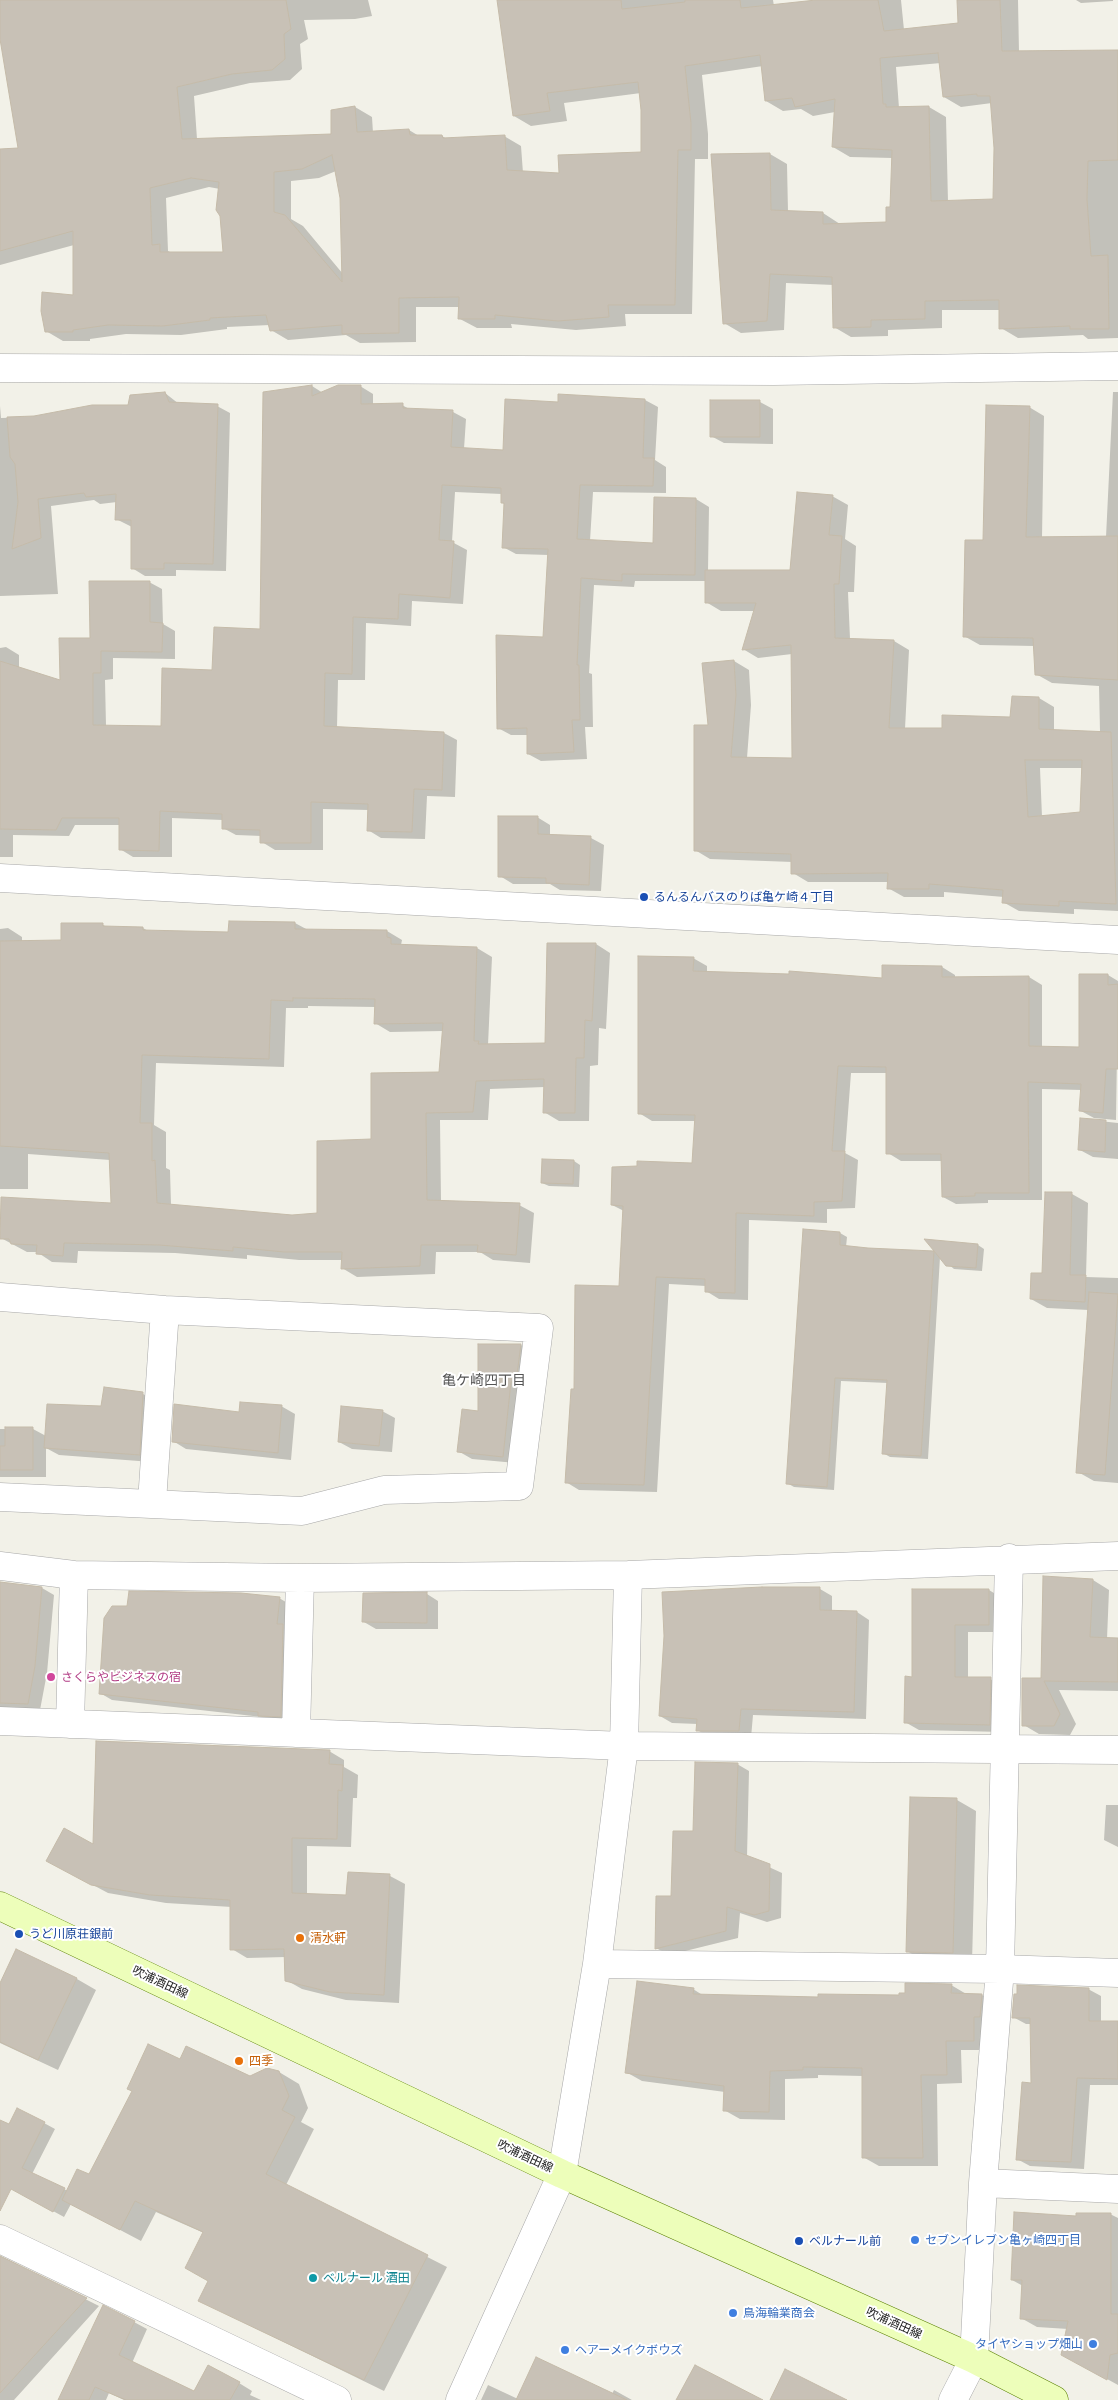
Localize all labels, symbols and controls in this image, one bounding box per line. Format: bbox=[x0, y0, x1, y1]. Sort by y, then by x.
place label: るんるんバスのりば亀ケ崎４丁目 bbox=[654, 890, 834, 904]
marker: るんるんバスのりば亀ケ崎４丁目 bbox=[638, 891, 650, 903]
district label: 亀ケ崎四丁目 bbox=[442, 1372, 526, 1388]
place label: さくらやビジネスの宿 bbox=[61, 1670, 181, 1684]
marker: さくらやビジネスの宿 bbox=[45, 1671, 57, 1683]
place label: うど川原荘銀前 bbox=[29, 1927, 113, 1941]
marker: うど川原荘銀前 bbox=[13, 1928, 25, 1940]
place label: 清水軒 bbox=[310, 1931, 346, 1945]
marker: 清水軒 bbox=[294, 1932, 306, 1944]
street label: 吹浦酒田線 bbox=[130, 1963, 190, 2001]
place label: 四季 bbox=[249, 2054, 273, 2068]
marker: 四季 bbox=[233, 2055, 245, 2067]
street label: 吹浦酒田線 bbox=[495, 2137, 555, 2175]
place label: セブンイレブン亀ヶ崎四丁目 bbox=[925, 2233, 1081, 2247]
place label: ベルナール前 bbox=[809, 2234, 881, 2248]
marker: セブンイレブン亀ヶ崎四丁目 bbox=[909, 2234, 921, 2246]
marker: ベルナール前 bbox=[793, 2235, 805, 2247]
place label: ベルナール 酒田 bbox=[323, 2271, 410, 2285]
marker: ベルナール 酒田 bbox=[307, 2272, 319, 2284]
street label: 吹浦酒田線 bbox=[864, 2304, 924, 2342]
place label: 鳥海輪業商会 bbox=[743, 2306, 815, 2320]
marker: 鳥海輪業商会 bbox=[727, 2307, 739, 2319]
place label: タイヤショップ畑山 bbox=[975, 2337, 1083, 2351]
marker: タイヤショップ畑山 bbox=[1087, 2338, 1099, 2350]
place label: ヘアーメイクボウズ bbox=[575, 2343, 682, 2357]
marker: ヘアーメイクボウズ bbox=[559, 2344, 571, 2356]

